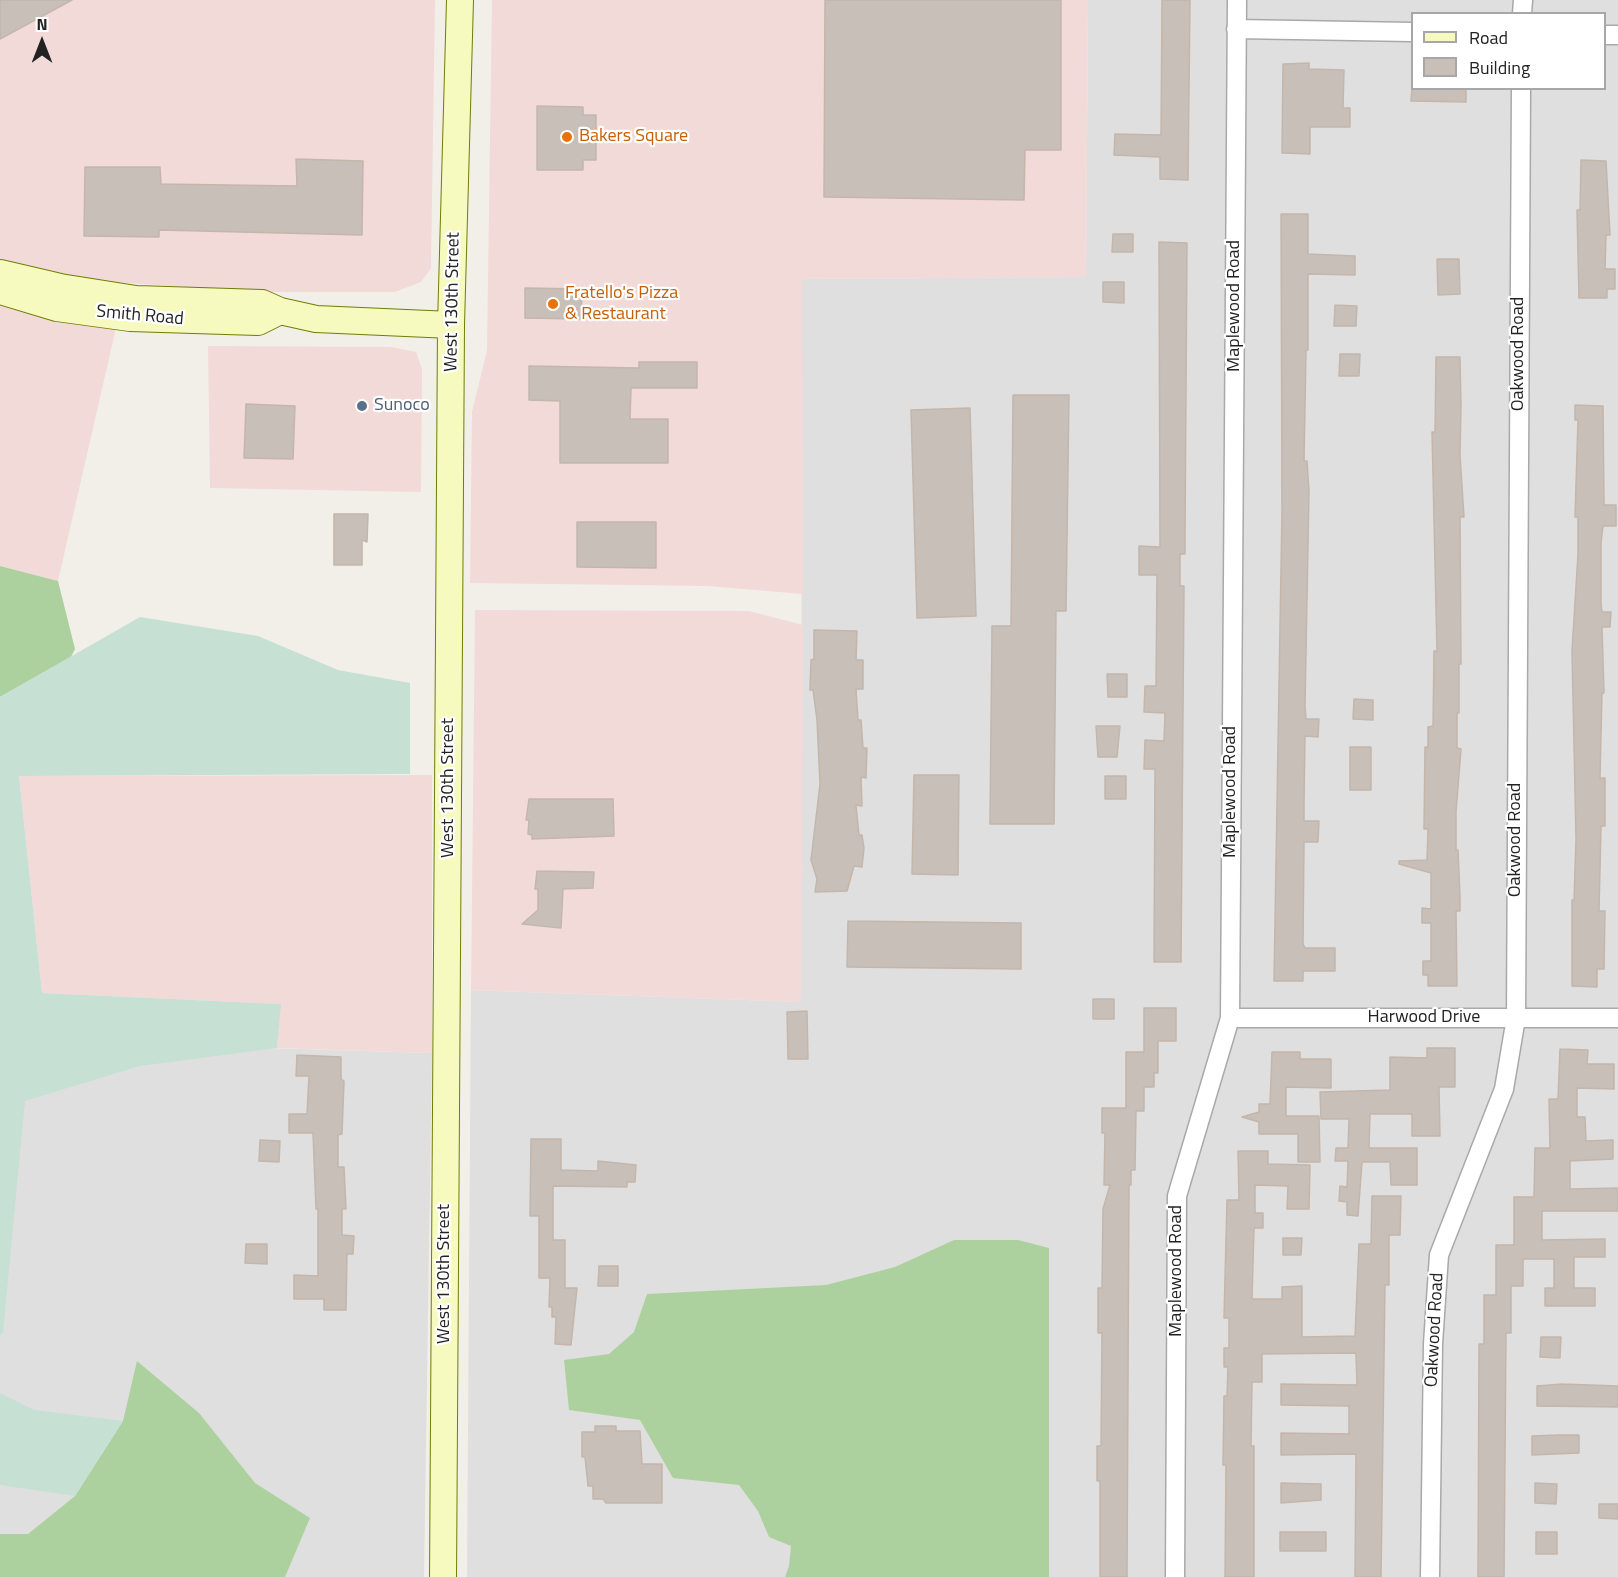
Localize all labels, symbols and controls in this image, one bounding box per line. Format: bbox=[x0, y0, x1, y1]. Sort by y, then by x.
north arrow bbox=[12, 12, 72, 72]
text: N bbox=[36, 12, 48, 36]
legend bbox=[1411, 12, 1606, 90]
text: Road bbox=[1469, 24, 1508, 51]
text: Building bbox=[1469, 54, 1530, 81]
place label: Bakers Square bbox=[579, 126, 688, 148]
marker: Bakers Square bbox=[560, 130, 574, 144]
street label: West 130th Street bbox=[441, 232, 465, 372]
street label: Maplewood Road bbox=[1224, 240, 1246, 372]
place label: Fratello's Pizza & Restaurant bbox=[565, 283, 678, 326]
marker: Fratello's Pizza & Restaurant bbox=[546, 297, 560, 311]
street label: Oakwood Road bbox=[1508, 297, 1530, 411]
street label: Smith Road bbox=[95, 301, 185, 331]
place label: Sunoco bbox=[374, 395, 430, 417]
marker: Sunoco bbox=[355, 399, 369, 413]
street label: West 130th Street bbox=[438, 718, 460, 858]
street label: Maplewood Road bbox=[1220, 726, 1242, 858]
street label: Oakwood Road bbox=[1505, 783, 1527, 897]
street label: Harwood Drive bbox=[1368, 1007, 1480, 1029]
street label: West 130th Street bbox=[434, 1204, 456, 1344]
street label: Maplewood Road bbox=[1166, 1205, 1188, 1337]
street label: Oakwood Road bbox=[1421, 1272, 1449, 1388]

